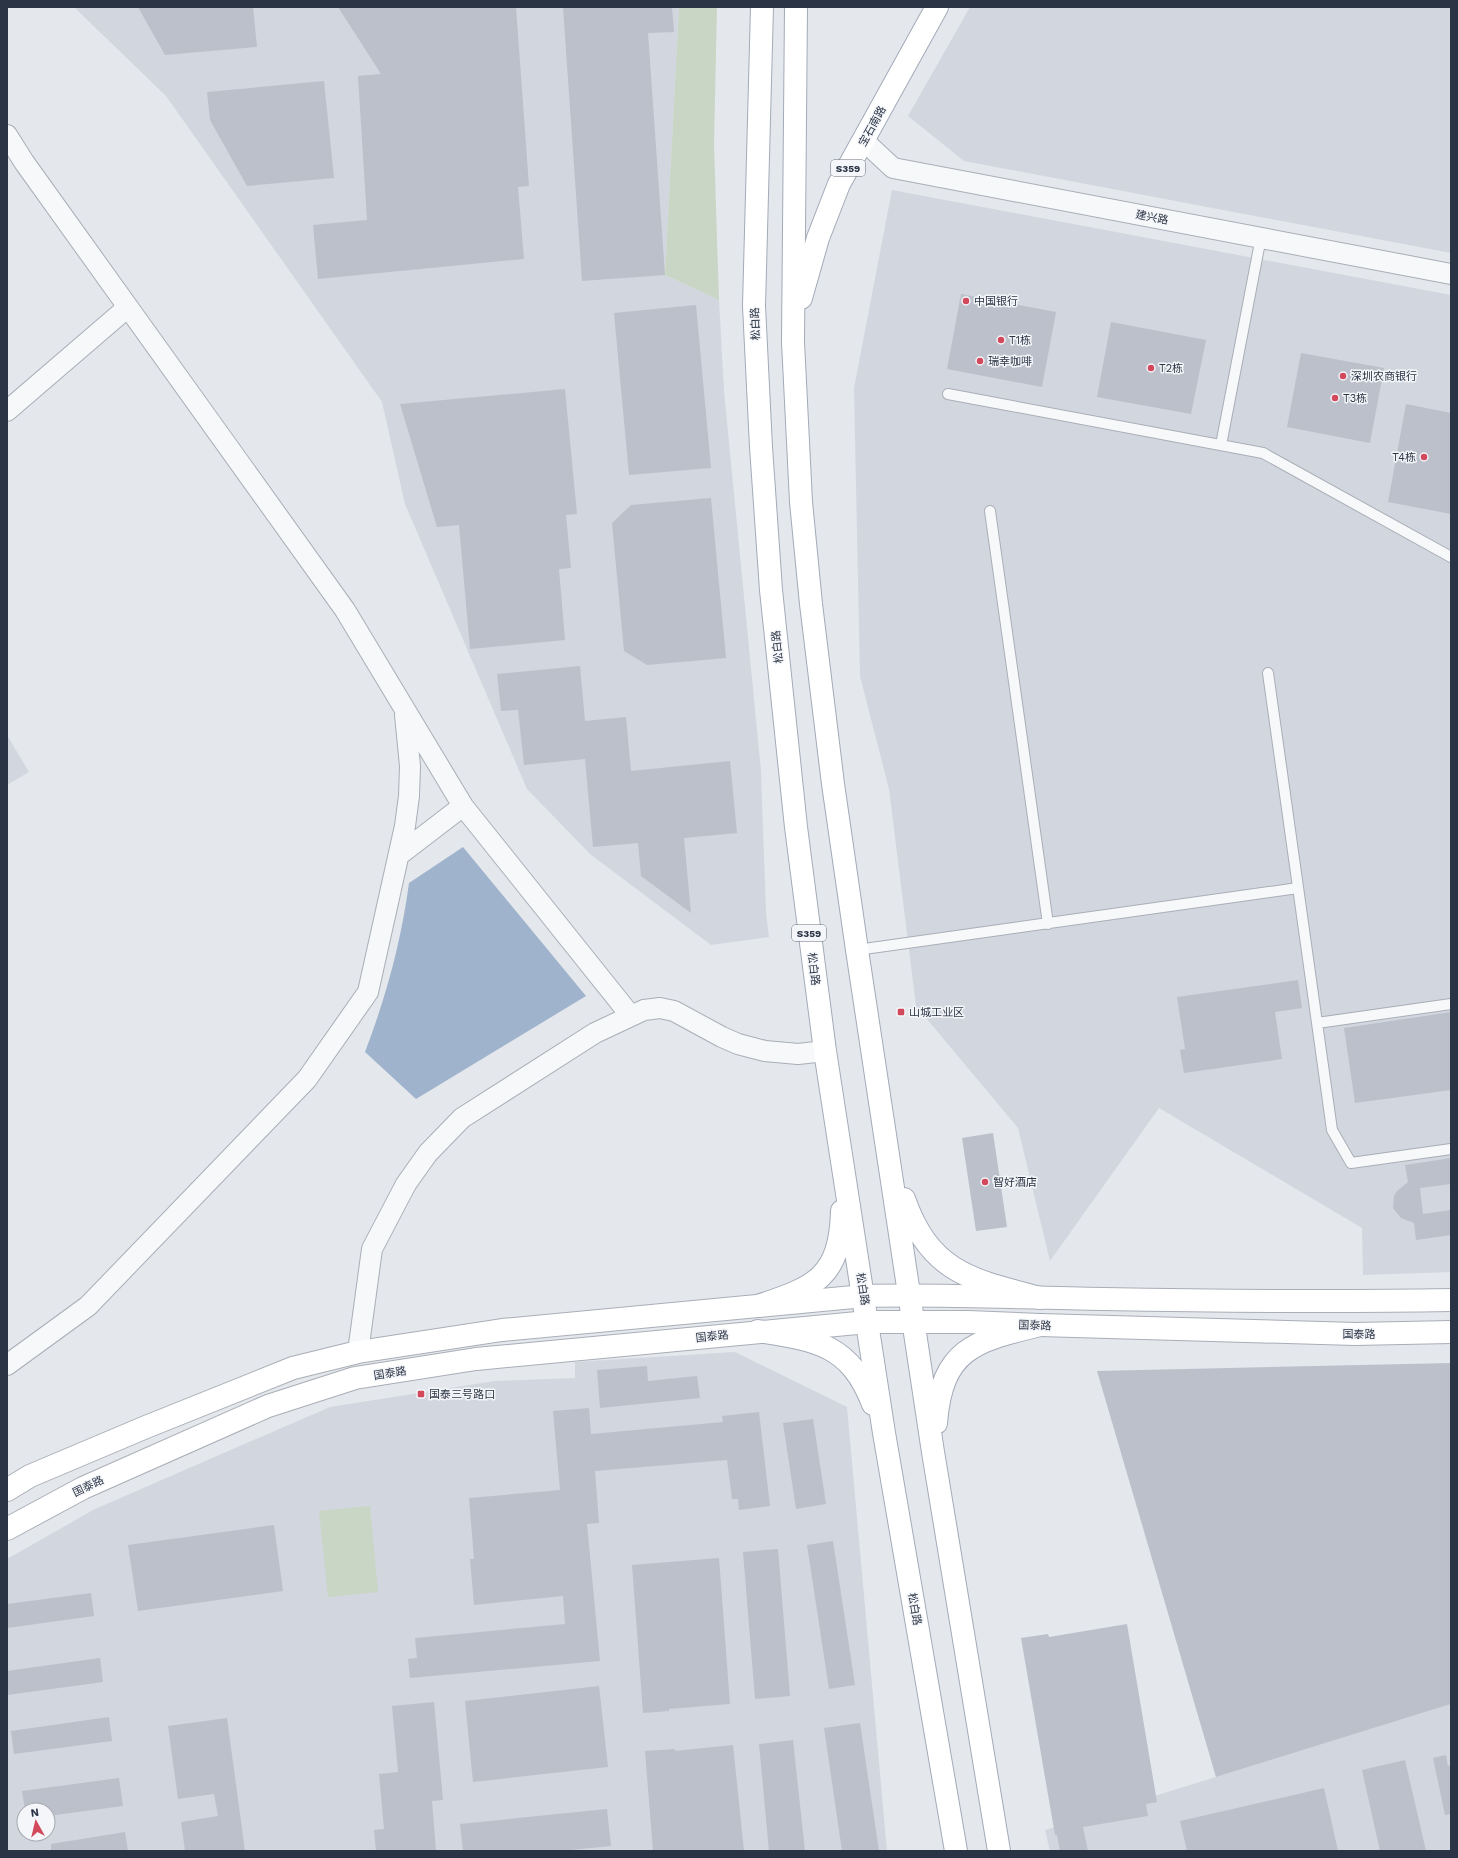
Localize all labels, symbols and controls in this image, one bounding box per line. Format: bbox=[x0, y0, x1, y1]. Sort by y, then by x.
street label: 宝石南路 bbox=[856, 104, 889, 149]
road number: S359 bbox=[831, 160, 865, 176]
street label: 建兴路 bbox=[1134, 208, 1169, 227]
place label: 中国银行 bbox=[974, 295, 1018, 308]
marker: 中国银行 bbox=[961, 296, 971, 306]
street label: 松白路 bbox=[748, 307, 763, 341]
place label: T1栋 bbox=[1009, 334, 1031, 347]
marker: T1栋 bbox=[996, 335, 1006, 345]
place label: 瑞幸咖啡 bbox=[988, 355, 1032, 368]
marker: 瑞幸咖啡 bbox=[975, 356, 985, 366]
place label: T2栋 bbox=[1159, 362, 1183, 375]
marker: T2栋 bbox=[1146, 363, 1156, 373]
place label: 深圳农商银行 bbox=[1351, 370, 1417, 383]
marker: 深圳农商银行 bbox=[1338, 371, 1348, 381]
place label: T3栋 bbox=[1343, 392, 1367, 405]
marker: T3栋 bbox=[1330, 393, 1340, 403]
place label: T4栋 bbox=[1392, 451, 1416, 464]
marker: T4栋 bbox=[1419, 452, 1429, 462]
street label: 松白路 bbox=[769, 630, 786, 664]
road number: S359 bbox=[792, 925, 826, 941]
street label: 松白路 bbox=[805, 952, 822, 986]
place label: 山城工业区 bbox=[909, 1006, 964, 1019]
marker: 山城工业区 bbox=[896, 1007, 906, 1017]
place label: 智好酒店 bbox=[993, 1176, 1037, 1189]
marker: 智好酒店 bbox=[980, 1177, 990, 1187]
street label: 松白路 bbox=[854, 1272, 872, 1306]
street label: 国泰路 bbox=[1018, 1318, 1052, 1333]
street label: 国泰路 bbox=[695, 1328, 729, 1345]
street label: 国泰路 bbox=[1343, 1328, 1376, 1341]
street label: 国泰路 bbox=[373, 1364, 407, 1382]
place label: 国泰三号路口 bbox=[429, 1388, 495, 1401]
marker: 国泰三号路口 bbox=[416, 1389, 426, 1399]
street label: 国泰路 bbox=[71, 1473, 106, 1500]
street label: 松白路 bbox=[905, 1592, 924, 1626]
north arrow bbox=[16, 1802, 56, 1842]
text: N bbox=[30, 1806, 40, 1820]

